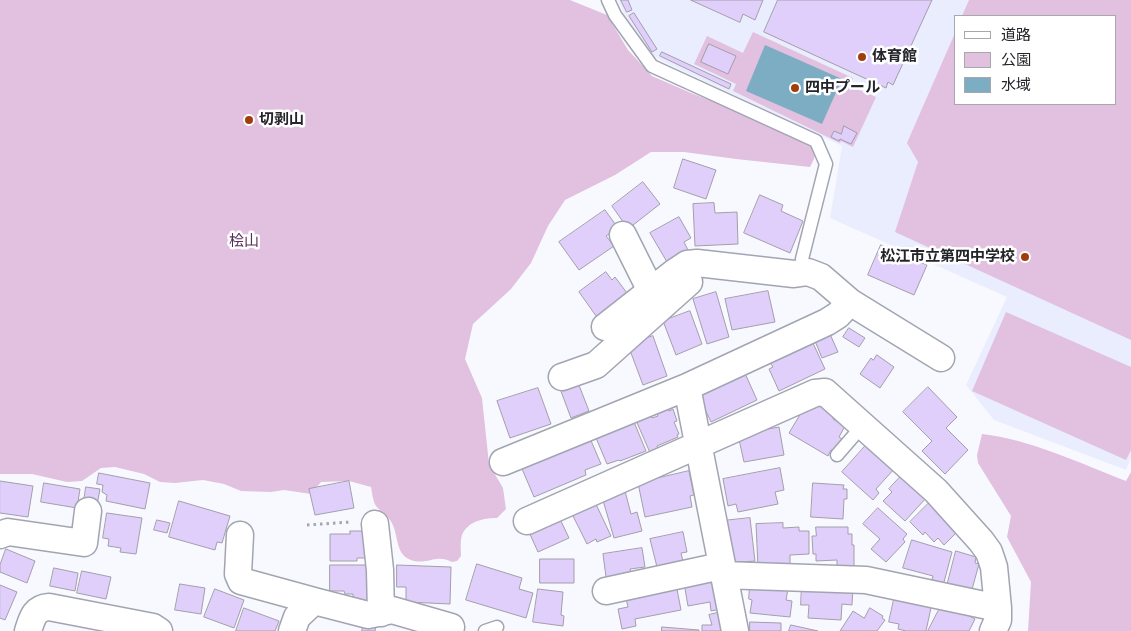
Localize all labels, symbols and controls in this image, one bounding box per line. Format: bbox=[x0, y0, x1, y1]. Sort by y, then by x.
legend bbox=[954, 15, 1116, 105]
text: 道路 bbox=[1001, 24, 1031, 45]
place label: 体育館 bbox=[872, 48, 917, 66]
text: 公園 bbox=[1001, 49, 1031, 70]
marker: 体育館 bbox=[856, 51, 868, 63]
text: 水域 bbox=[1001, 74, 1031, 95]
place label: 四中プール bbox=[805, 79, 880, 97]
marker: 四中プール bbox=[789, 82, 801, 94]
place label: 切剥山 bbox=[259, 111, 304, 129]
marker: 切剥山 bbox=[243, 114, 255, 126]
park label: 桧山 bbox=[229, 233, 259, 251]
place label: 松江市立第四中学校 bbox=[880, 248, 1015, 266]
marker: 松江市立第四中学校 bbox=[1019, 251, 1031, 263]

